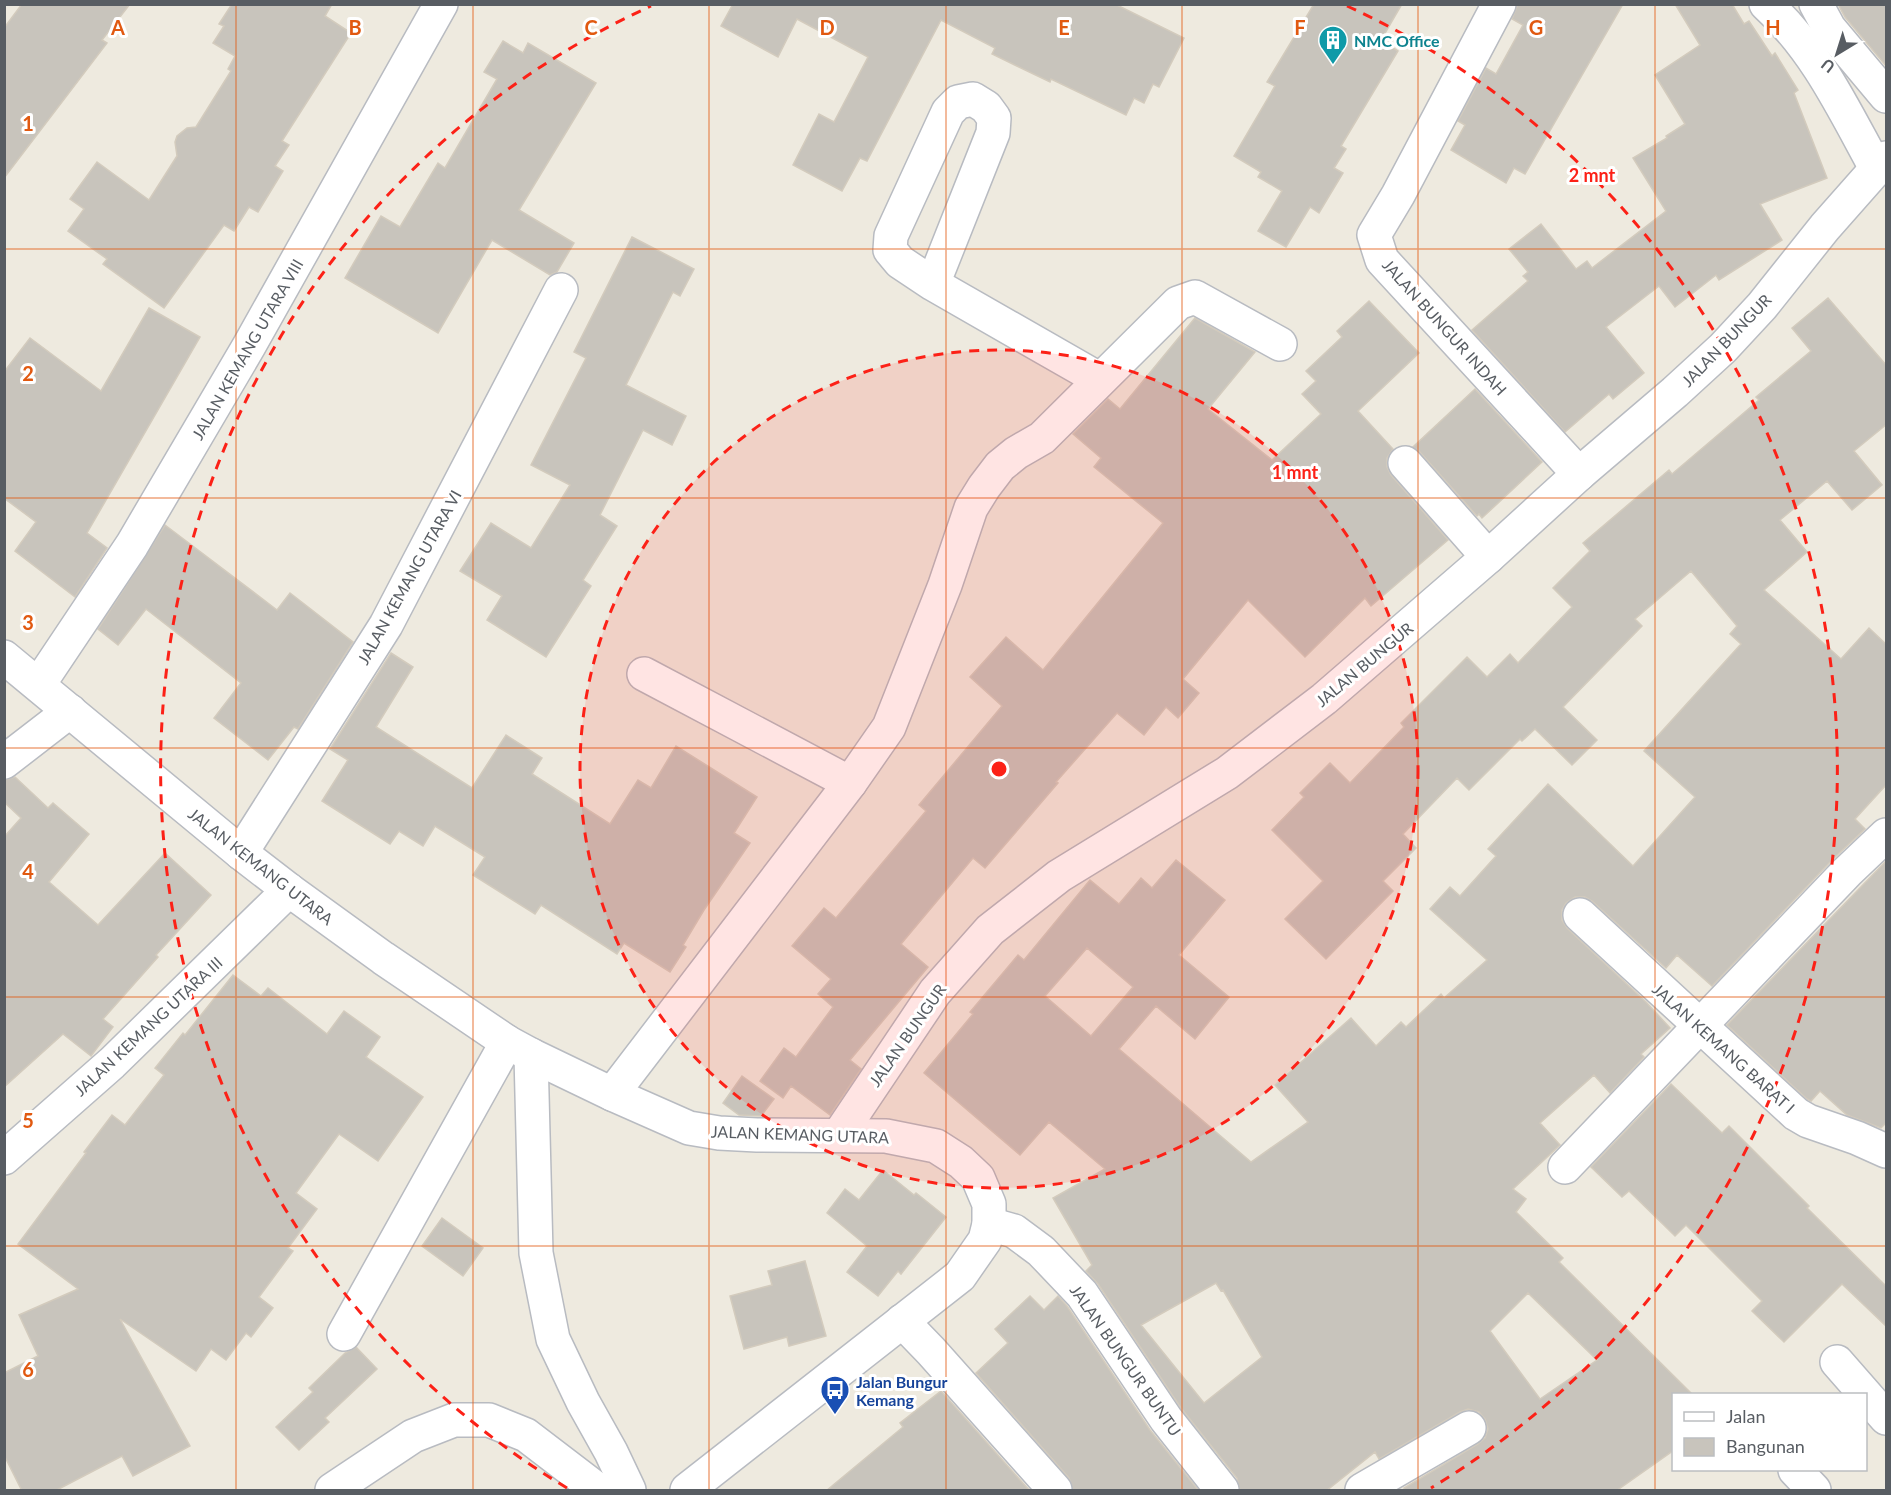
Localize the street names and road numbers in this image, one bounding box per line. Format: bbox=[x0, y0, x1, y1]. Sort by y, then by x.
street label: JALAN KEMANG UTARA VIII bbox=[187, 255, 307, 443]
street label: JALAN BUNGUR INDAH bbox=[1379, 255, 1511, 399]
street label: JALAN BUNGUR bbox=[1677, 290, 1775, 390]
street label: JALAN KEMANG UTARA VI bbox=[353, 487, 465, 667]
street label: JALAN BUNGUR bbox=[1312, 618, 1416, 710]
street label: JALAN KEMANG UTARA bbox=[185, 804, 337, 928]
street label: JALAN KEMANG UTARA III bbox=[70, 953, 226, 1099]
street label: JALAN KEMANG BARAT I bbox=[1649, 979, 1799, 1117]
street label: JALAN BUNGUR bbox=[865, 980, 949, 1090]
street label: JALAN KEMANG UTARA bbox=[711, 1121, 889, 1147]
street label: JALAN BUNGUR BUNTU bbox=[1067, 1281, 1185, 1439]

